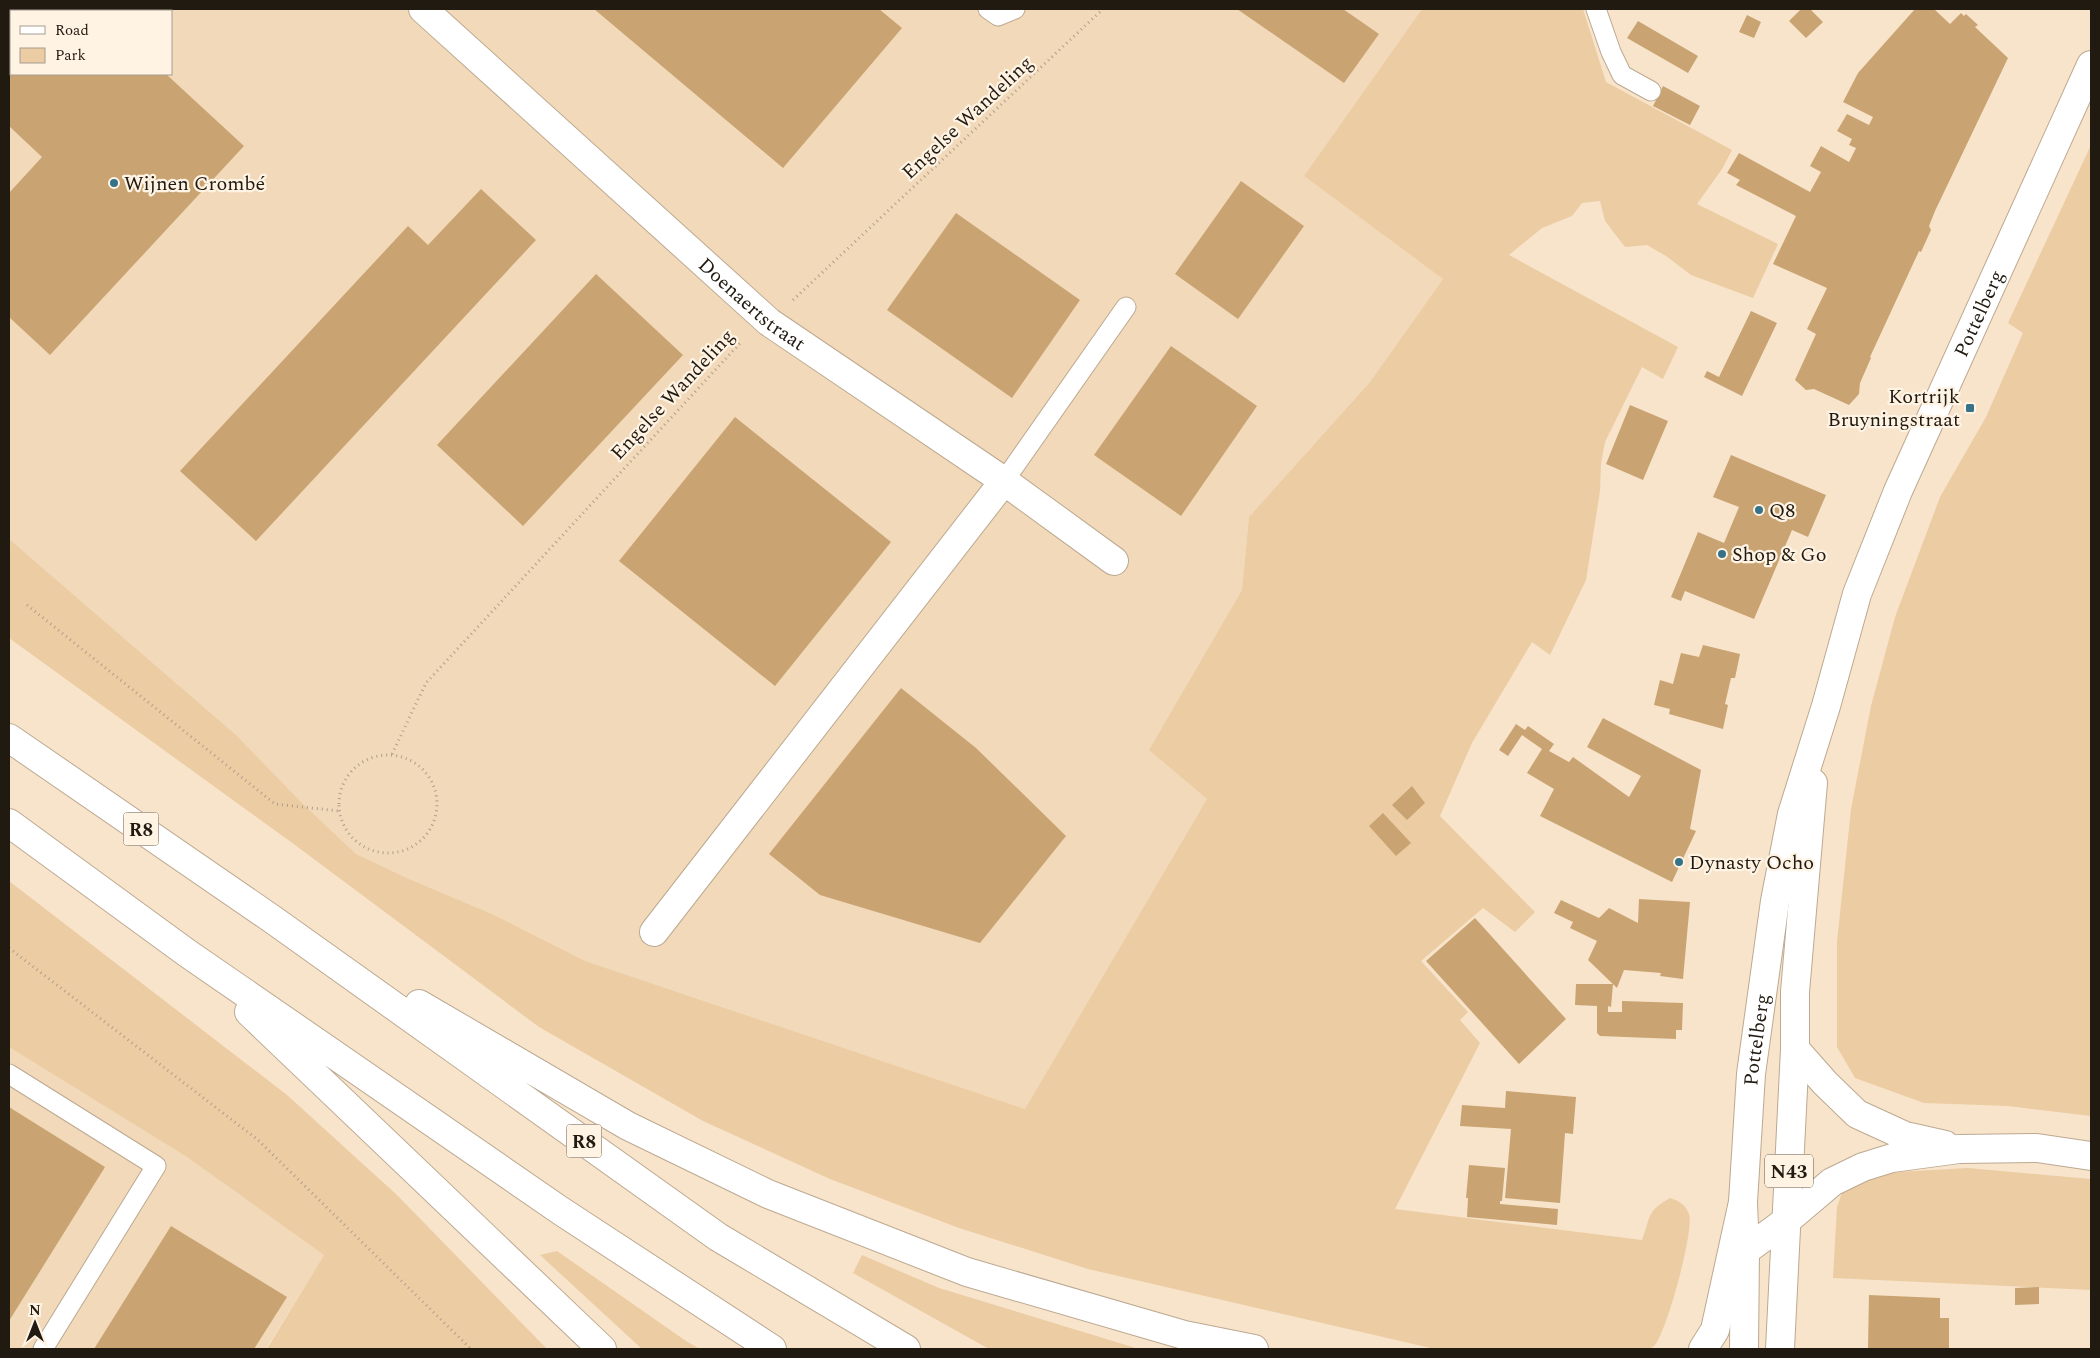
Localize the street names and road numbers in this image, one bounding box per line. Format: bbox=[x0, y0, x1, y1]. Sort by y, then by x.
street label: Engelse Wandeling bbox=[895, 49, 1040, 187]
street label: Doenaertstraat bbox=[691, 251, 811, 359]
street label: Pottelberg bbox=[1947, 265, 2012, 362]
street label: Engelse Wandeling bbox=[604, 322, 742, 467]
road number: R8 bbox=[124, 812, 158, 846]
street label: Pottelberg bbox=[1736, 992, 1778, 1087]
road number: R8 bbox=[566, 1124, 602, 1158]
road number: N43 bbox=[1765, 1154, 1813, 1188]

